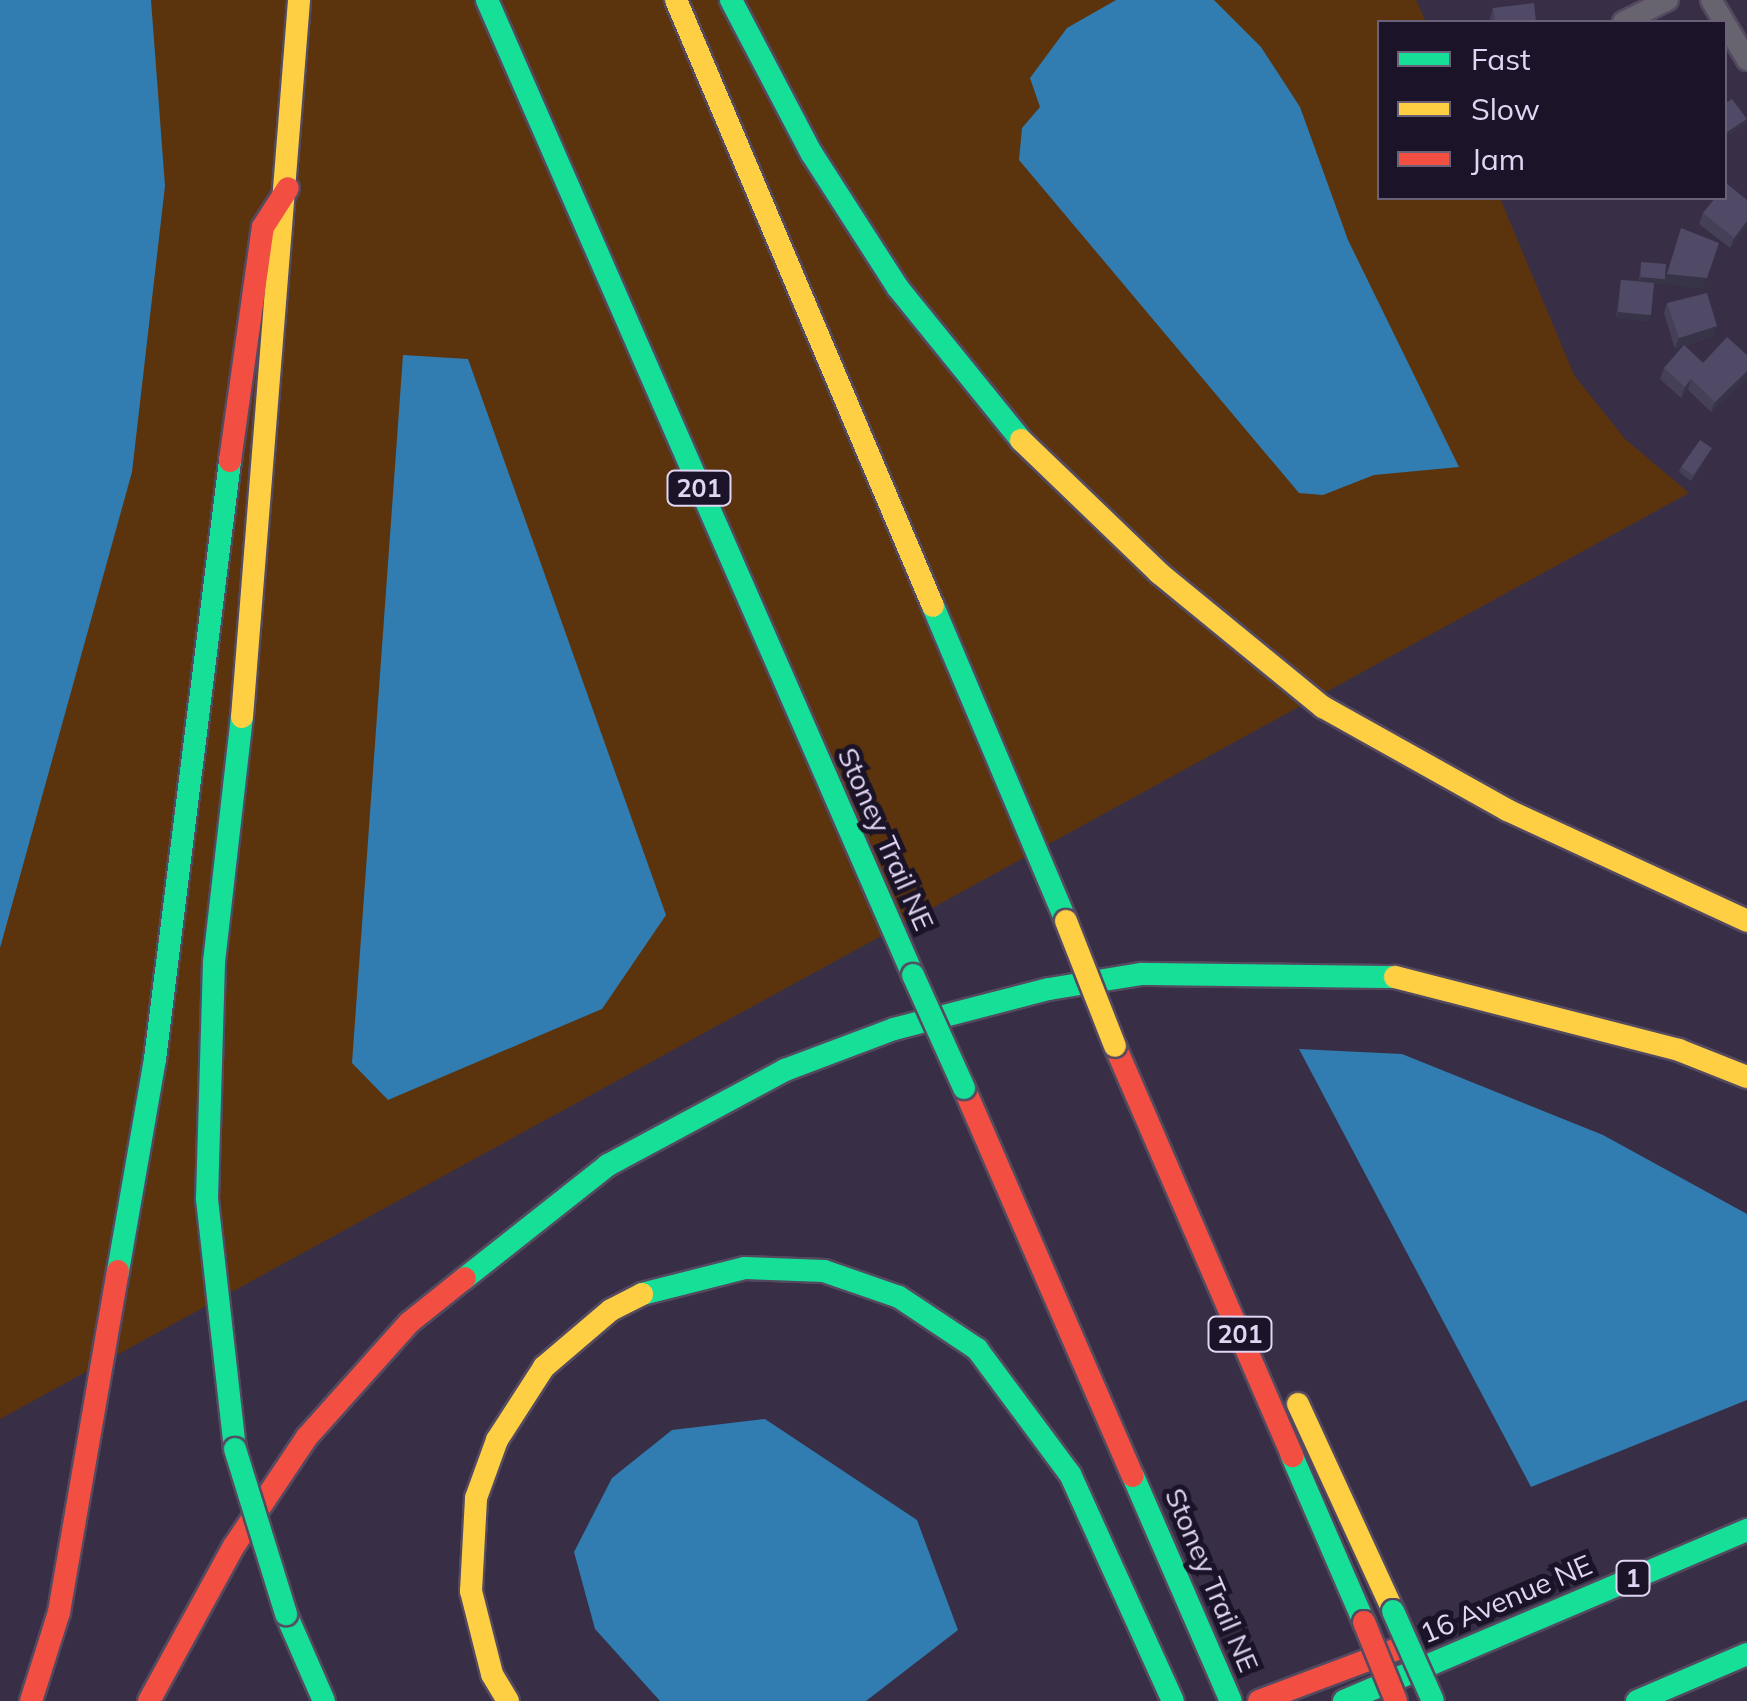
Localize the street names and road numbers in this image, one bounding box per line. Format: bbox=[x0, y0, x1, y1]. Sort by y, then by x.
road number: 201 bbox=[666, 468, 732, 508]
street label: Stoney Trail NE bbox=[831, 743, 941, 935]
road number: 201 bbox=[1208, 1314, 1272, 1354]
street label: Stoney Trail NE bbox=[1158, 1483, 1266, 1677]
street label: 16 Avenue NE bbox=[1415, 1548, 1597, 1650]
road number: 1 bbox=[1616, 1558, 1650, 1598]

